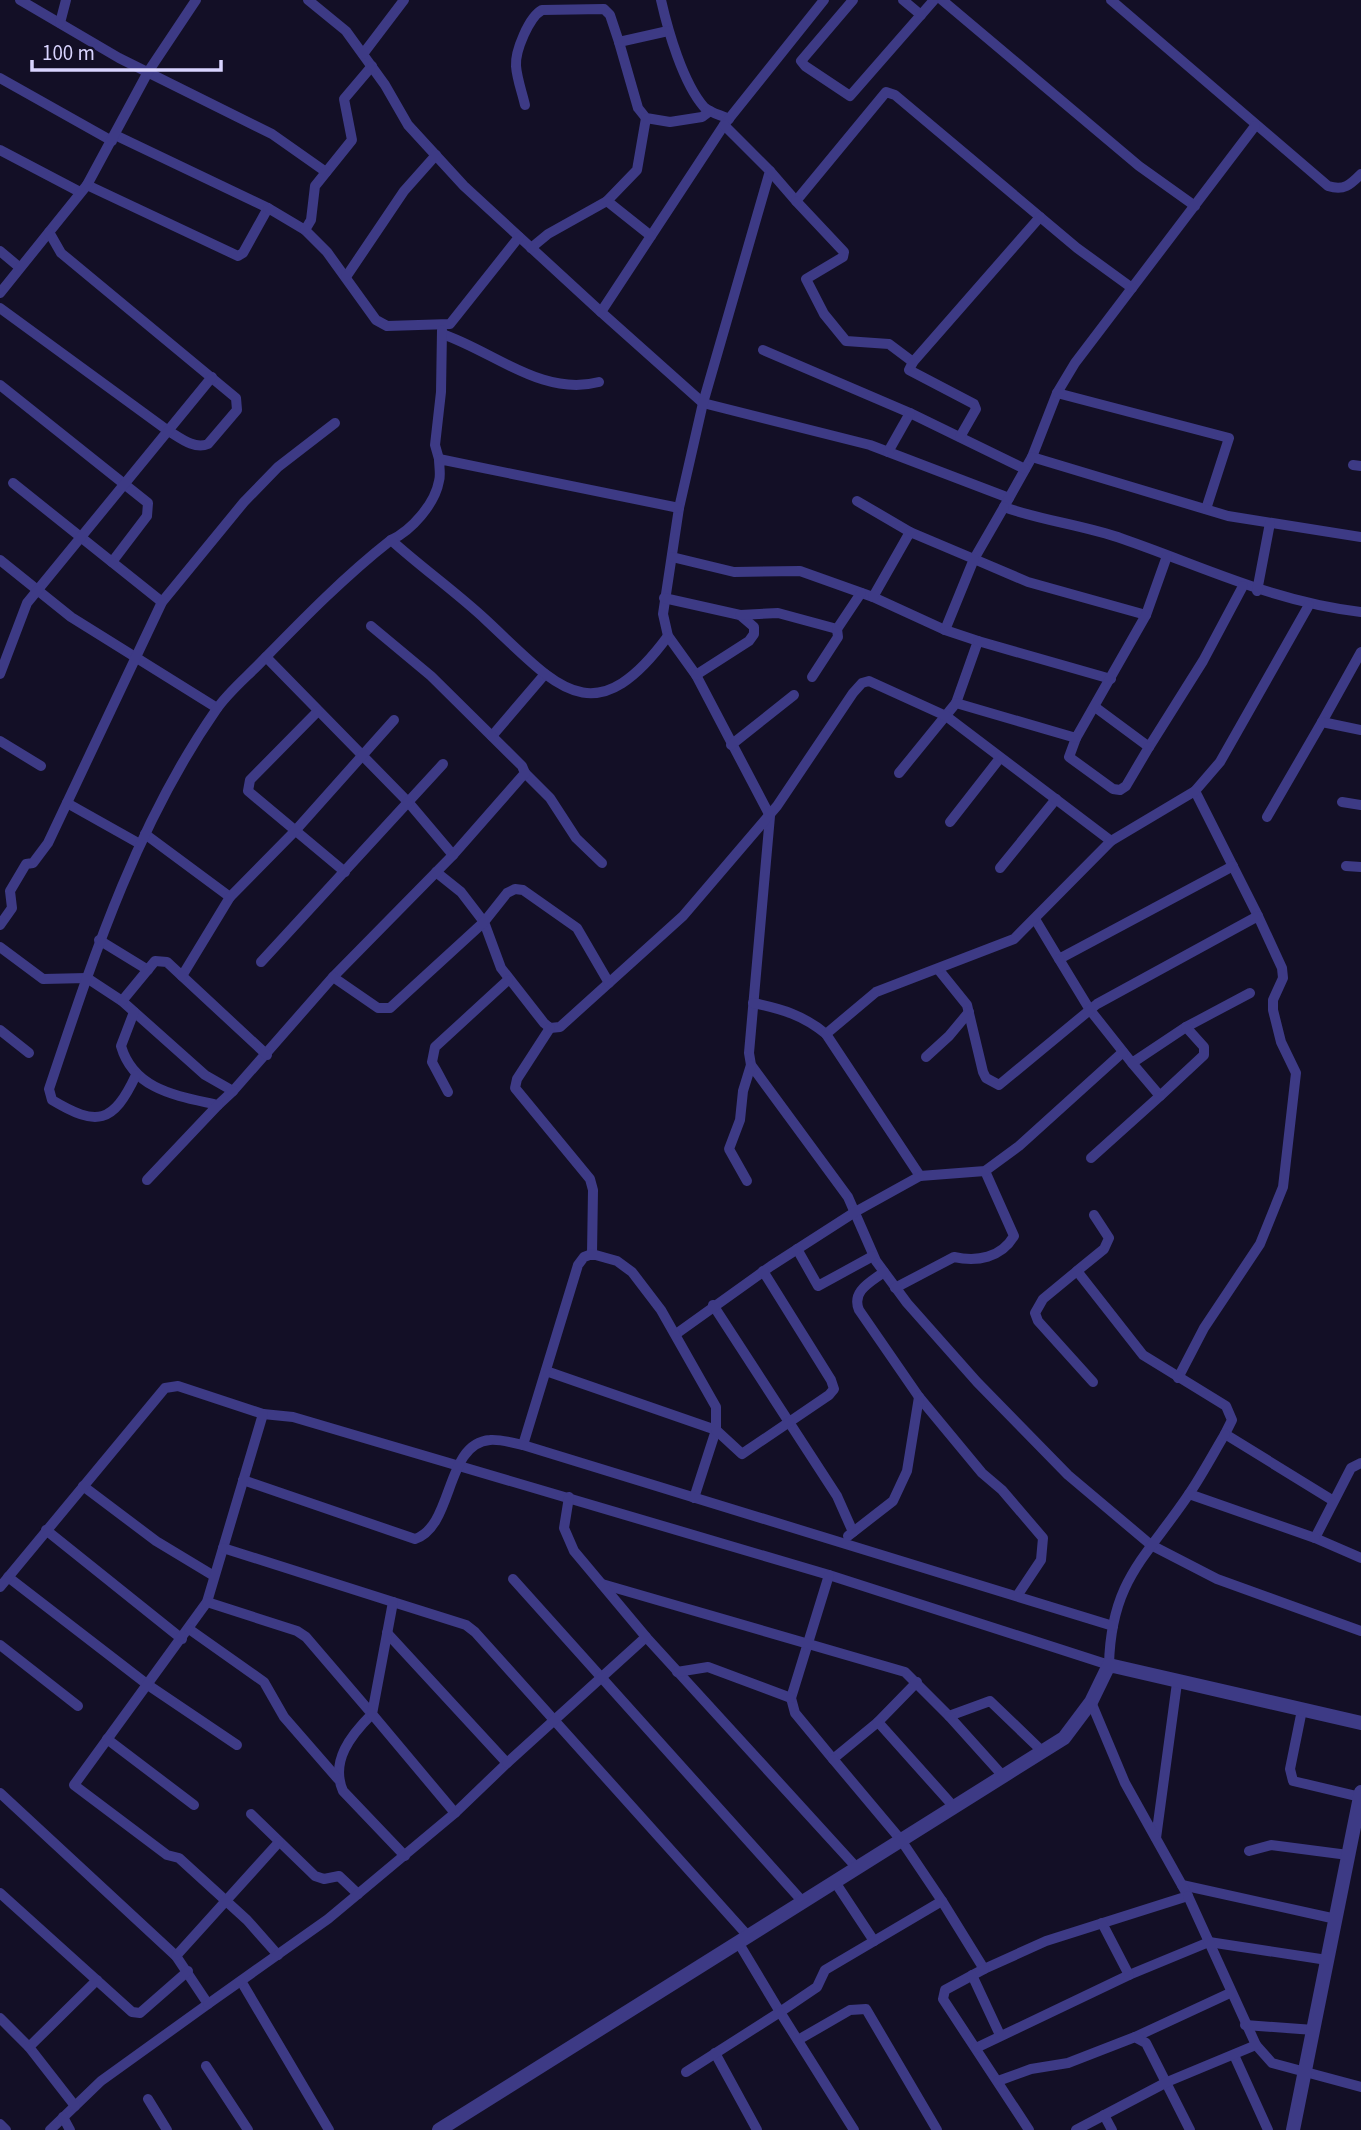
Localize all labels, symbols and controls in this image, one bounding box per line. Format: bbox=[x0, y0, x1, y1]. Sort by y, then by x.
scale bar bbox=[32, 28, 220, 72]
text: 100 m bbox=[42, 38, 95, 68]

